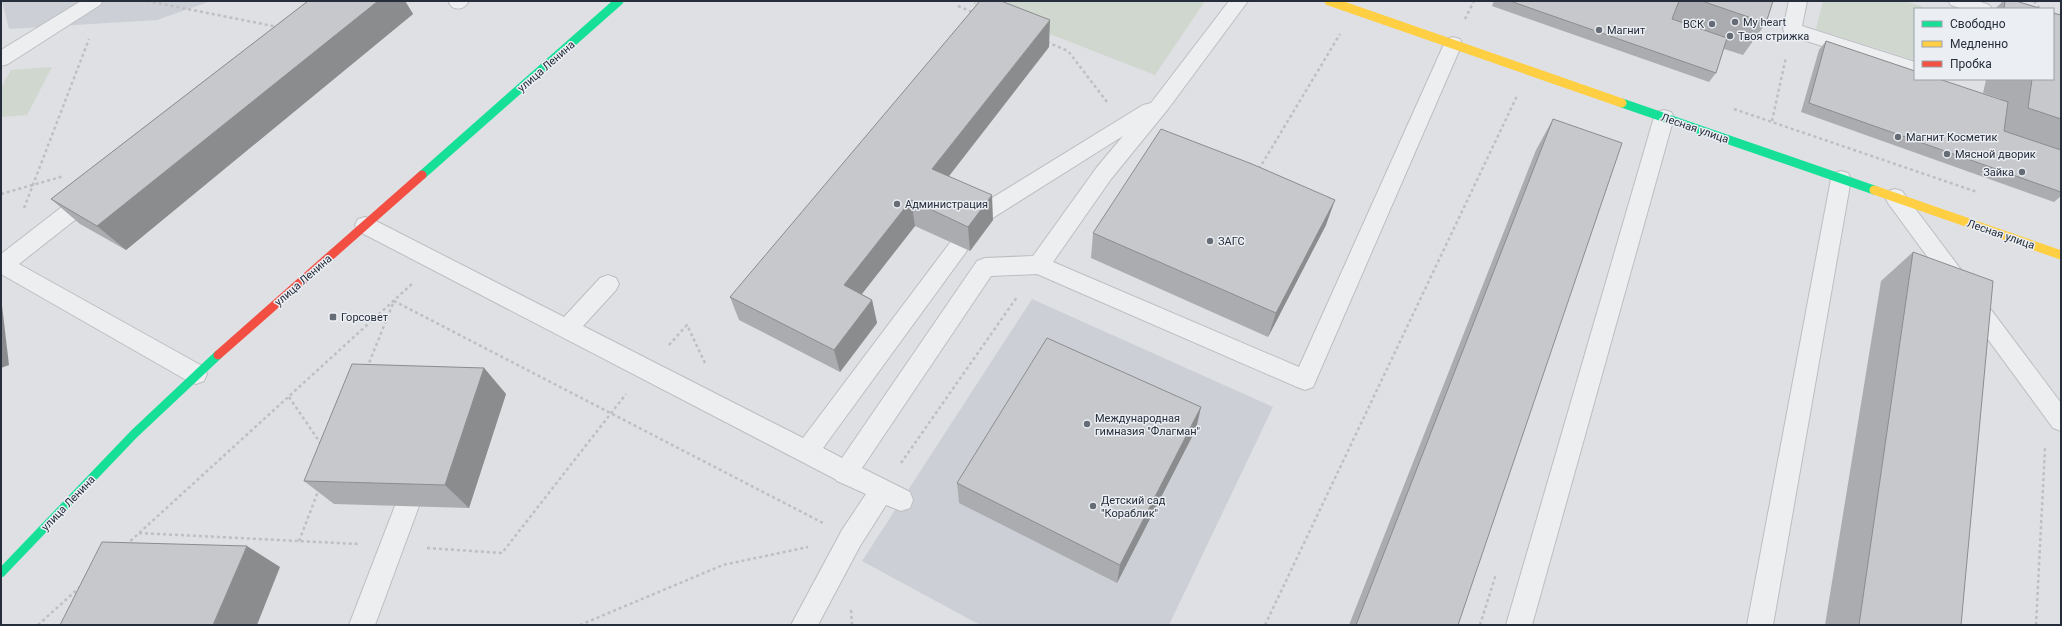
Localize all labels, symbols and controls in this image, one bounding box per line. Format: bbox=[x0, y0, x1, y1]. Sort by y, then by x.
legend bbox=[1914, 8, 2054, 80]
place label: My heart bbox=[1743, 16, 1786, 29]
marker: My heart bbox=[1730, 17, 1740, 27]
text: Свободно bbox=[1950, 17, 2006, 31]
place label: ВСК bbox=[1683, 18, 1705, 31]
marker: ВСК bbox=[1707, 19, 1717, 29]
place label: Магнит bbox=[1607, 24, 1646, 37]
marker: Магнит bbox=[1594, 25, 1604, 35]
place label: Твоя стрижка bbox=[1738, 30, 1809, 43]
marker: Твоя стрижка bbox=[1725, 31, 1735, 41]
text: Медленно bbox=[1950, 37, 2008, 51]
street label: улица Ленина bbox=[515, 38, 578, 95]
text: Пробка bbox=[1950, 57, 1992, 71]
street label: Лесная улица bbox=[1659, 111, 1730, 146]
place label: Магнит Косметик bbox=[1906, 131, 1997, 144]
marker: Магнит Косметик bbox=[1893, 132, 1903, 142]
place label: Мясной дворик bbox=[1955, 148, 2036, 161]
marker: Мясной дворик bbox=[1942, 149, 1952, 159]
place label: Зайка bbox=[1983, 166, 2014, 179]
marker: Зайка bbox=[2017, 167, 2027, 177]
place label: Администрация bbox=[905, 198, 988, 211]
marker: Администрация bbox=[892, 199, 902, 209]
street label: Лесная улица bbox=[1965, 217, 2036, 252]
place label: ЗАГС bbox=[1218, 235, 1245, 248]
marker: ЗАГС bbox=[1205, 236, 1215, 246]
street label: улица Ленина bbox=[272, 252, 335, 309]
place label: Горсовет bbox=[341, 311, 389, 324]
marker: Горсовет bbox=[328, 312, 338, 322]
place label: Международная гимназия "Флагман" bbox=[1095, 412, 1200, 438]
marker: Международная гимназия "Флагман" bbox=[1082, 419, 1092, 429]
street label: улица Ленина bbox=[39, 473, 98, 534]
place label: Детский сад "Кораблик" bbox=[1101, 494, 1166, 520]
marker: Детский сад "Кораблик" bbox=[1088, 501, 1098, 511]

